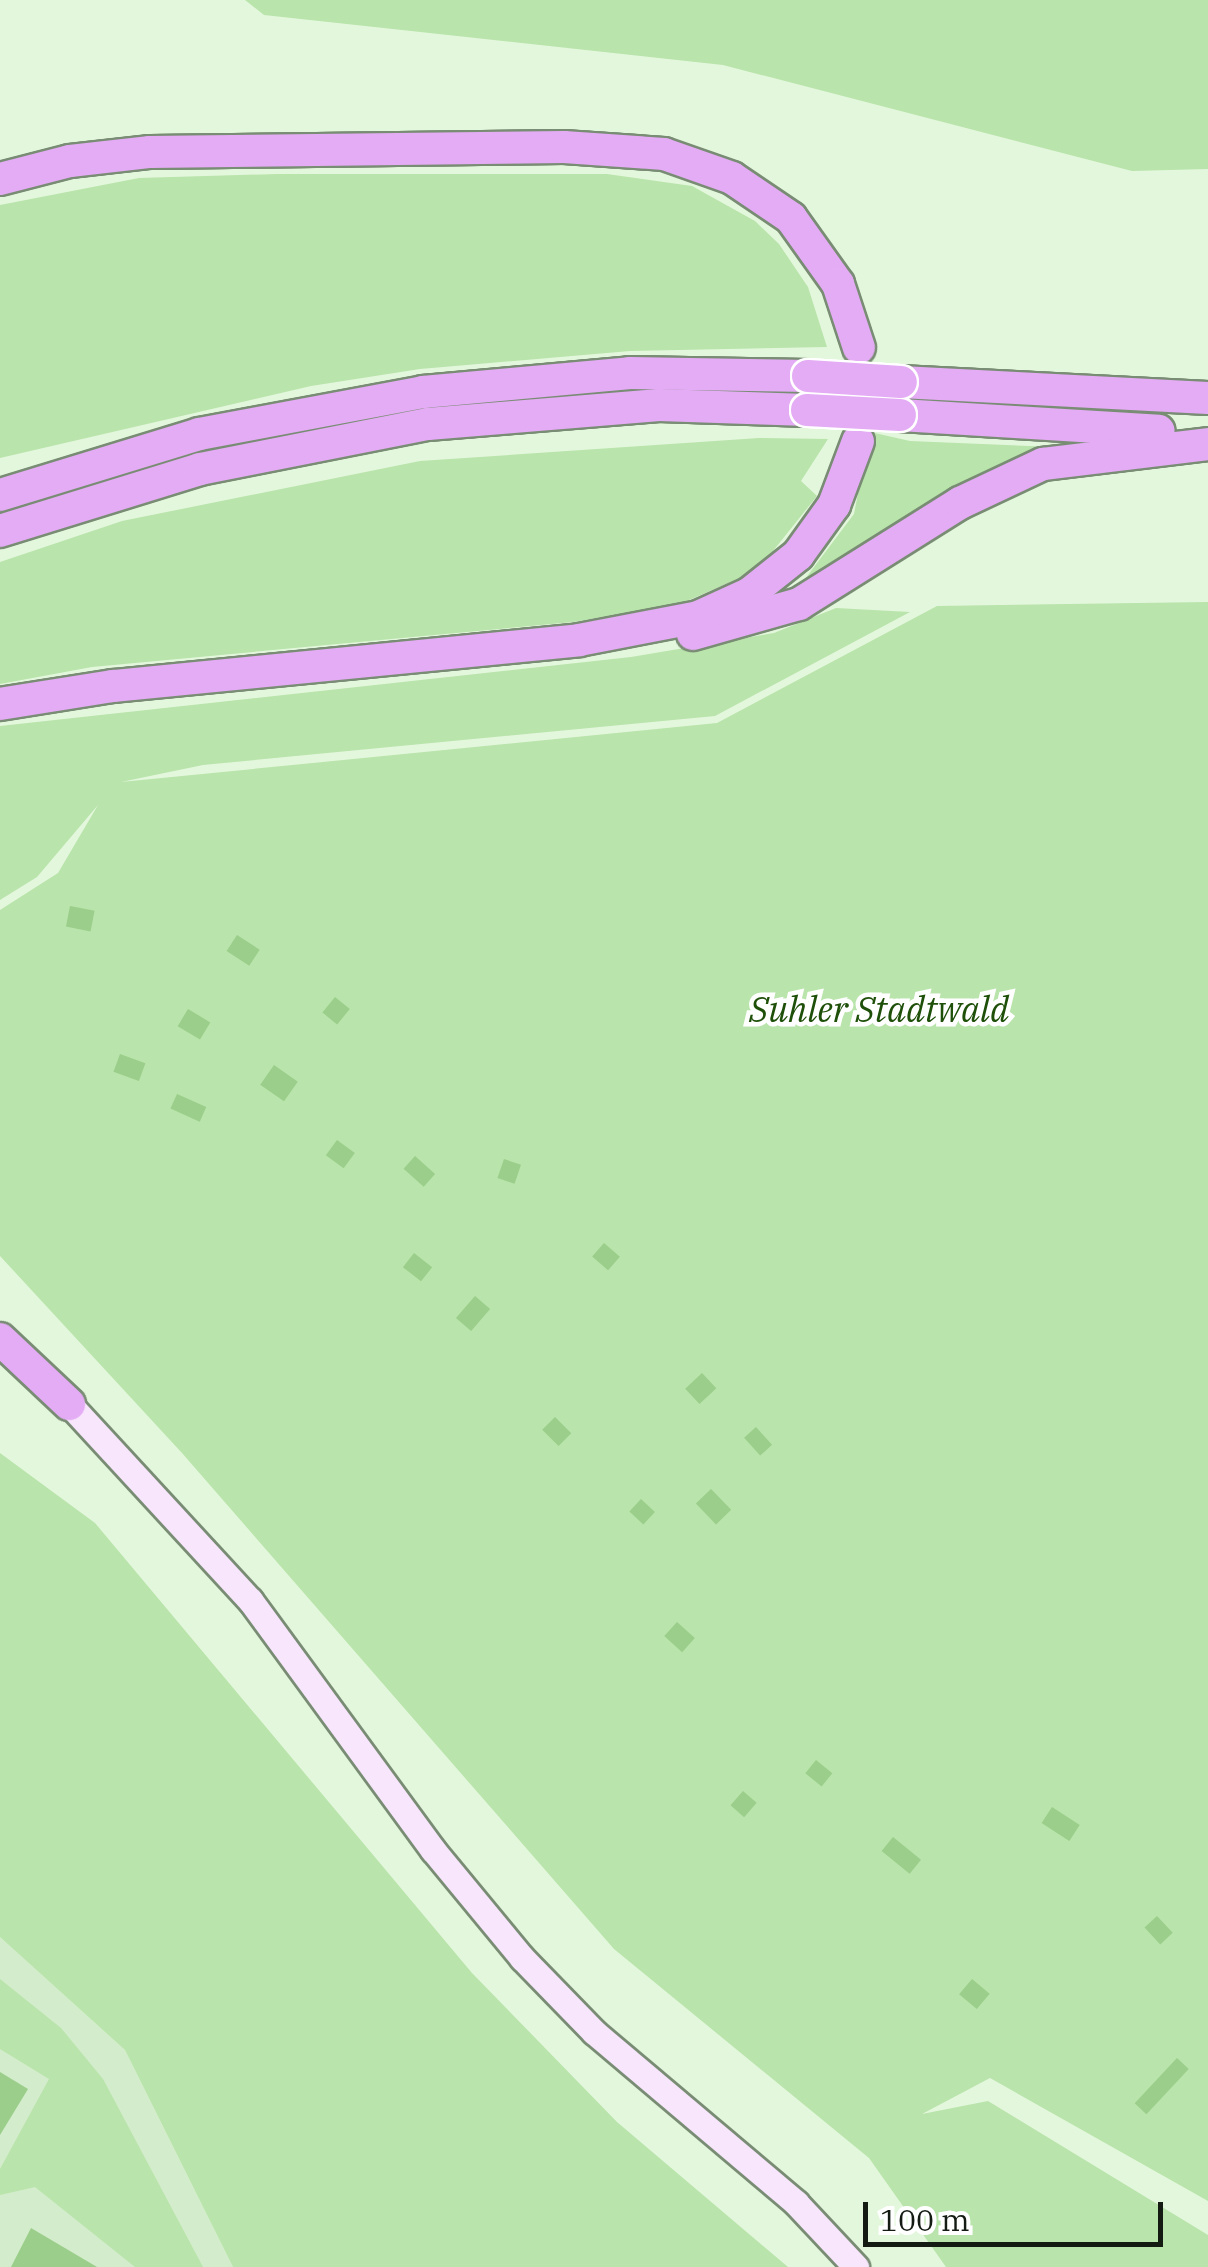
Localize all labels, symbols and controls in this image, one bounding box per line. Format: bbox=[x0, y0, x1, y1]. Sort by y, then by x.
park label: Suhler Stadtwald bbox=[749, 988, 1009, 1030]
scale bar bbox=[868, 2182, 1168, 2244]
text: 100 m bbox=[880, 2200, 970, 2239]

